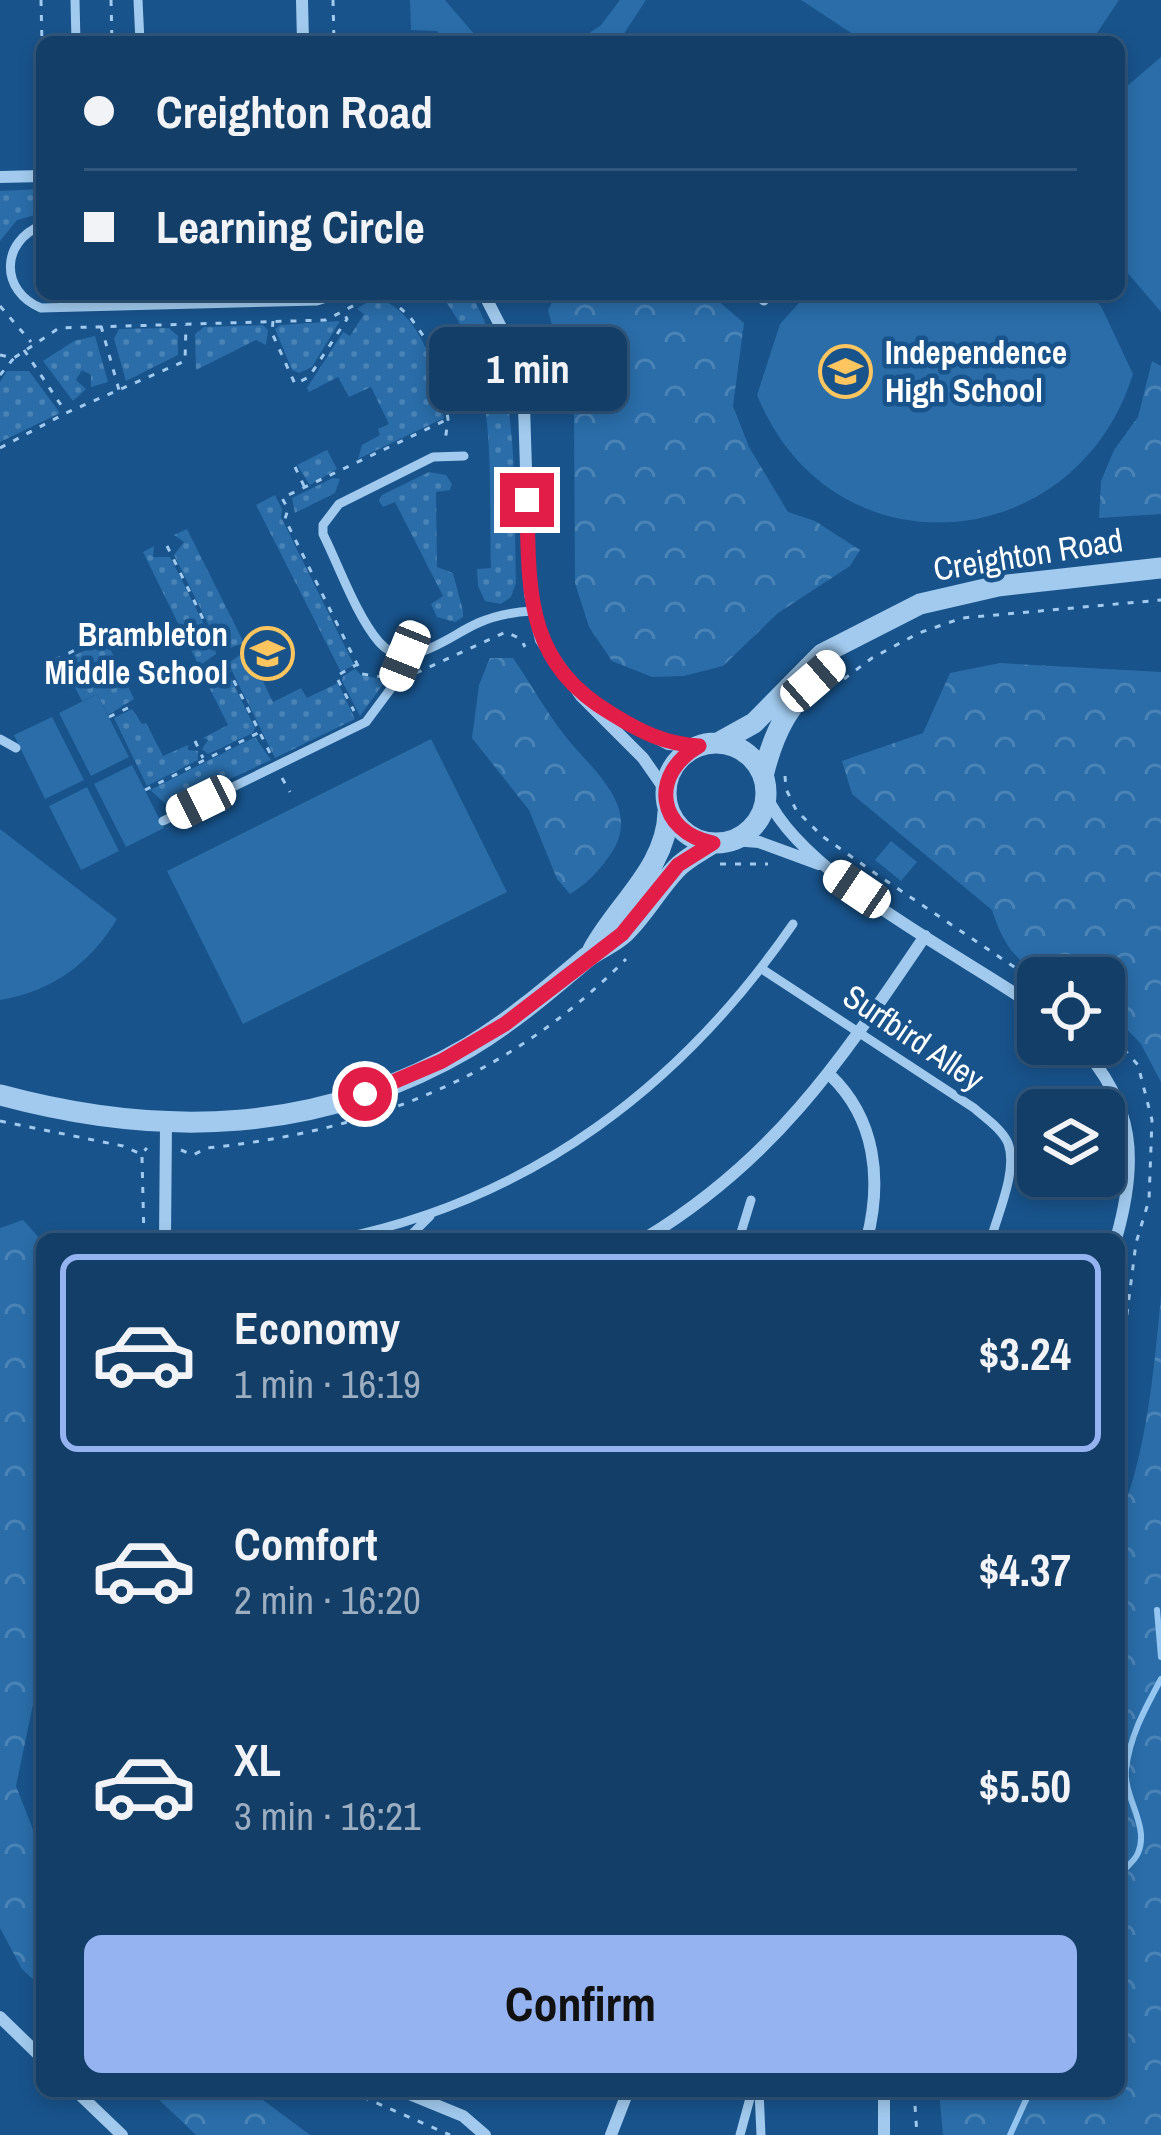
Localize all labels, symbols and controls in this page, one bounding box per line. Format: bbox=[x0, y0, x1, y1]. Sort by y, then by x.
text: Creighton Road bbox=[156, 81, 433, 142]
text: Learning Circle bbox=[156, 196, 425, 257]
callout: 1 min bbox=[428, 326, 626, 410]
place label: Independence High School bbox=[885, 330, 1067, 412]
text: 1 min bbox=[486, 343, 570, 395]
school or university icon: Independence High School bbox=[818, 343, 874, 399]
route end bbox=[500, 473, 554, 527]
street label: Creighton Road bbox=[930, 517, 1126, 591]
place label: Brambleton Middle School bbox=[45, 612, 228, 694]
car bbox=[375, 616, 435, 696]
school or university icon: Brambleton Middle School bbox=[239, 625, 295, 681]
car bbox=[774, 644, 852, 718]
car bbox=[161, 770, 241, 834]
car bbox=[817, 854, 897, 924]
map controls bbox=[1017, 957, 1125, 1197]
button: locate bbox=[1017, 957, 1125, 1065]
street label: Surfbird Alley bbox=[835, 974, 993, 1100]
route start bbox=[338, 1067, 392, 1121]
button: layers bbox=[1017, 1089, 1125, 1197]
text: Economy bbox=[234, 1297, 400, 1358]
icon: car bbox=[90, 1299, 198, 1407]
text: $3.24 bbox=[979, 1323, 1071, 1384]
text: 1 min · 16:19 bbox=[234, 1358, 421, 1410]
text: Comfort bbox=[234, 1513, 377, 1574]
icon: car bbox=[90, 1515, 198, 1623]
text: $4.37 bbox=[979, 1539, 1071, 1600]
text: 2 min · 16:20 bbox=[234, 1574, 421, 1626]
text: XL bbox=[234, 1729, 281, 1790]
icon: car bbox=[90, 1731, 198, 1839]
text: $5.50 bbox=[979, 1755, 1071, 1816]
text: 3 min · 16:21 bbox=[234, 1790, 421, 1842]
button: Confirm bbox=[84, 1935, 1077, 2073]

